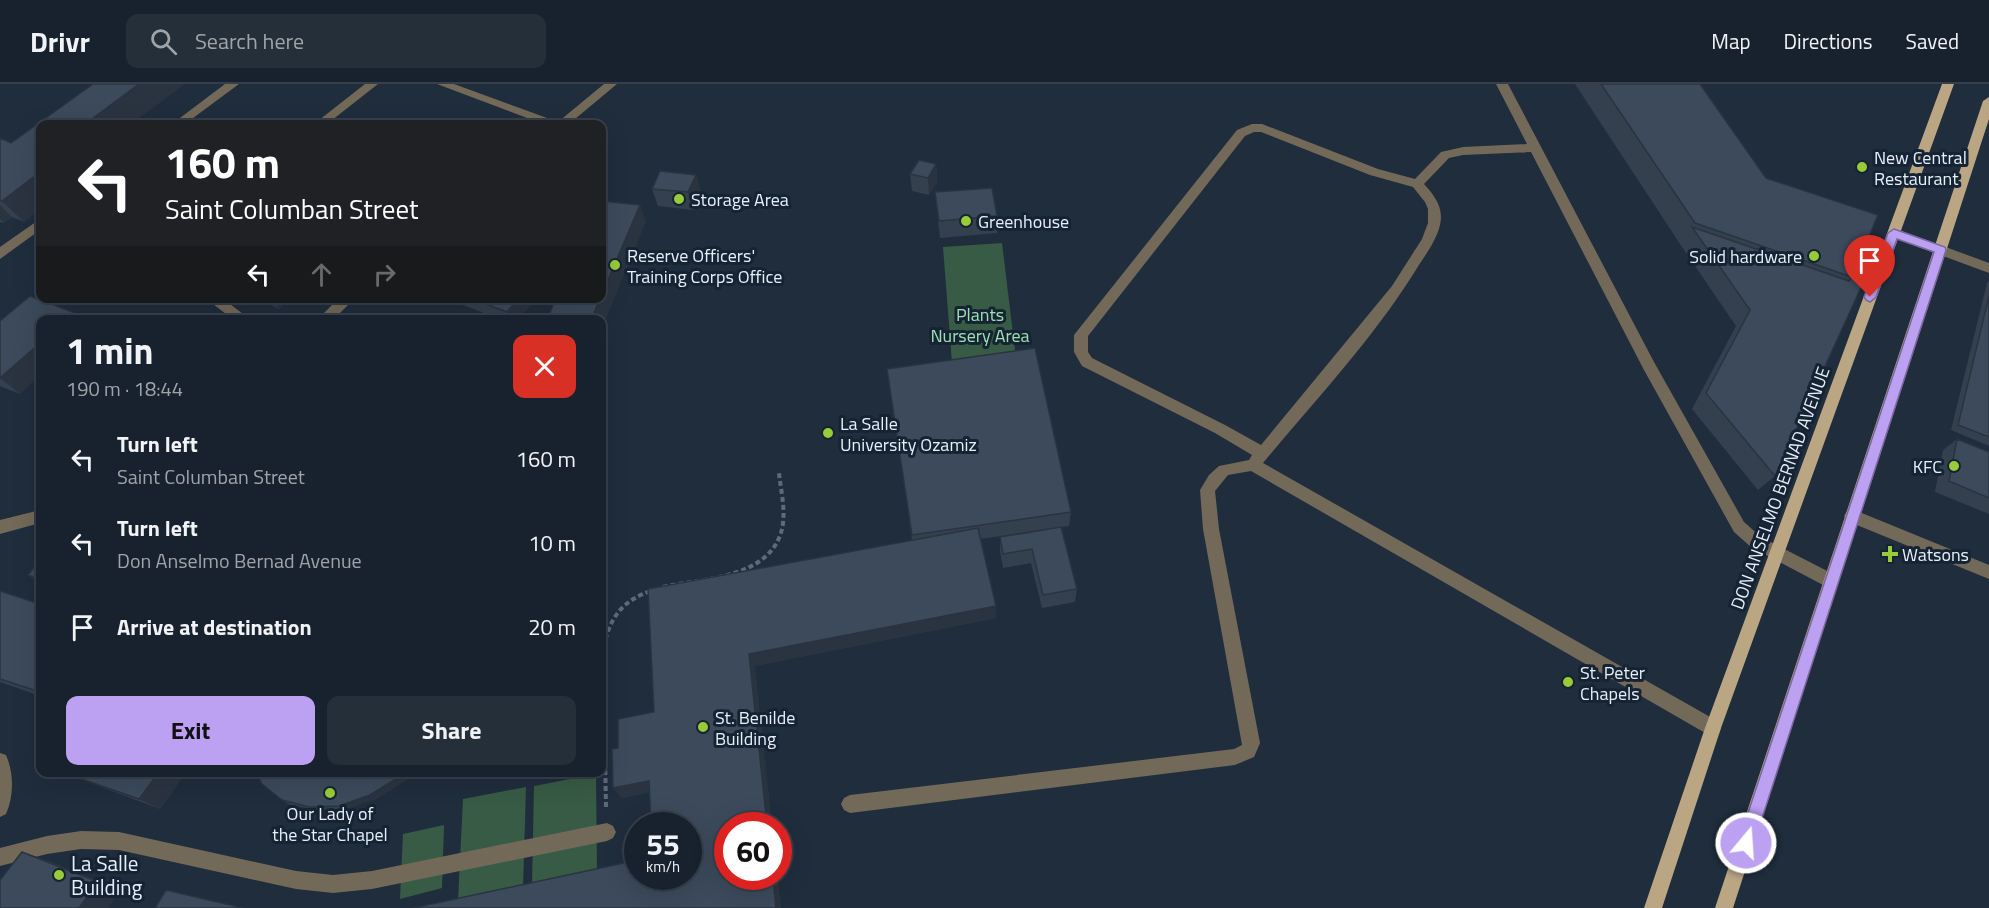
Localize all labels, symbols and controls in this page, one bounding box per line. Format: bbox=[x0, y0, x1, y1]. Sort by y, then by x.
search box bbox=[126, 14, 546, 68]
text: Drivr bbox=[30, 20, 90, 63]
text: Search here bbox=[195, 24, 304, 58]
icon: search bbox=[147, 25, 180, 58]
text: Map bbox=[1711, 25, 1751, 57]
text: Directions bbox=[1784, 25, 1873, 57]
text: Saved bbox=[1906, 25, 1959, 57]
text: 160 m bbox=[165, 130, 280, 194]
icon: left bbox=[66, 144, 144, 222]
place label: New Central Restaurant bbox=[1874, 144, 1967, 192]
marker: New Central Restaurant bbox=[1855, 160, 1869, 174]
place label: Storage Area bbox=[691, 186, 789, 213]
text: Saint Columban Street bbox=[165, 188, 419, 229]
marker: Storage Area bbox=[672, 192, 686, 206]
place label: Greenhouse bbox=[978, 208, 1069, 235]
marker: Greenhouse bbox=[959, 214, 973, 228]
pin bbox=[1844, 235, 1895, 297]
place label: Reserve Officers' Training Corps Office bbox=[627, 242, 782, 290]
place label: Solid hardware bbox=[1689, 243, 1802, 270]
icon: arrive bbox=[1853, 244, 1886, 277]
marker: Solid hardware bbox=[1807, 249, 1821, 263]
icon: left bbox=[242, 258, 275, 291]
icon: ahead bbox=[305, 258, 338, 291]
icon: right bbox=[368, 258, 401, 291]
marker: Reserve Officers' Training Corps Office bbox=[608, 258, 622, 272]
park label: Plants Nursery Area bbox=[930, 301, 1030, 349]
text: 1 min bbox=[66, 323, 153, 378]
button: close bbox=[513, 335, 576, 398]
street label: DON ANSELMO BERNAD AVENUE bbox=[1723, 363, 1837, 613]
text: 190 m · 18:44 bbox=[66, 373, 183, 404]
place label: La Salle University Ozamiz bbox=[840, 410, 977, 458]
marker: La Salle University Ozamiz bbox=[821, 426, 835, 440]
text: Turn left bbox=[117, 427, 198, 461]
text: 160 m bbox=[516, 442, 576, 476]
icon: left bbox=[66, 443, 99, 476]
place label: KFC bbox=[1913, 453, 1942, 480]
marker: KFC bbox=[1947, 459, 1961, 473]
text: Saint Columban Street bbox=[117, 461, 305, 492]
text: Turn left bbox=[117, 511, 198, 545]
text: 10 m bbox=[528, 526, 576, 560]
icon: left bbox=[66, 527, 99, 560]
place label: Watsons bbox=[1902, 541, 1969, 568]
text: Don Anselmo Bernad Avenue bbox=[117, 545, 362, 576]
marker: Watsons bbox=[1883, 547, 1897, 561]
text: Arrive at destination bbox=[117, 610, 312, 644]
text: 20 m bbox=[528, 610, 576, 644]
icon: arrive bbox=[66, 611, 99, 644]
place label: St. Peter Chapels bbox=[1580, 659, 1645, 707]
marker: St. Peter Chapels bbox=[1561, 675, 1575, 689]
button: Exit bbox=[66, 696, 315, 765]
button: Share bbox=[327, 696, 576, 765]
place label: St. Benilde Building bbox=[715, 704, 795, 752]
marker: St. Benilde Building bbox=[696, 720, 710, 734]
marker: Our Lady of the Star Chapel bbox=[323, 786, 337, 800]
place label: Our Lady of the Star Chapel bbox=[272, 800, 388, 848]
position arrow bbox=[1714, 811, 1778, 875]
speed limit sign: 60 bbox=[714, 812, 792, 890]
text: 55 bbox=[646, 821, 680, 867]
place label: La Salle Building bbox=[71, 847, 143, 903]
text: km/h bbox=[646, 855, 680, 878]
marker: La Salle Building bbox=[52, 868, 66, 882]

